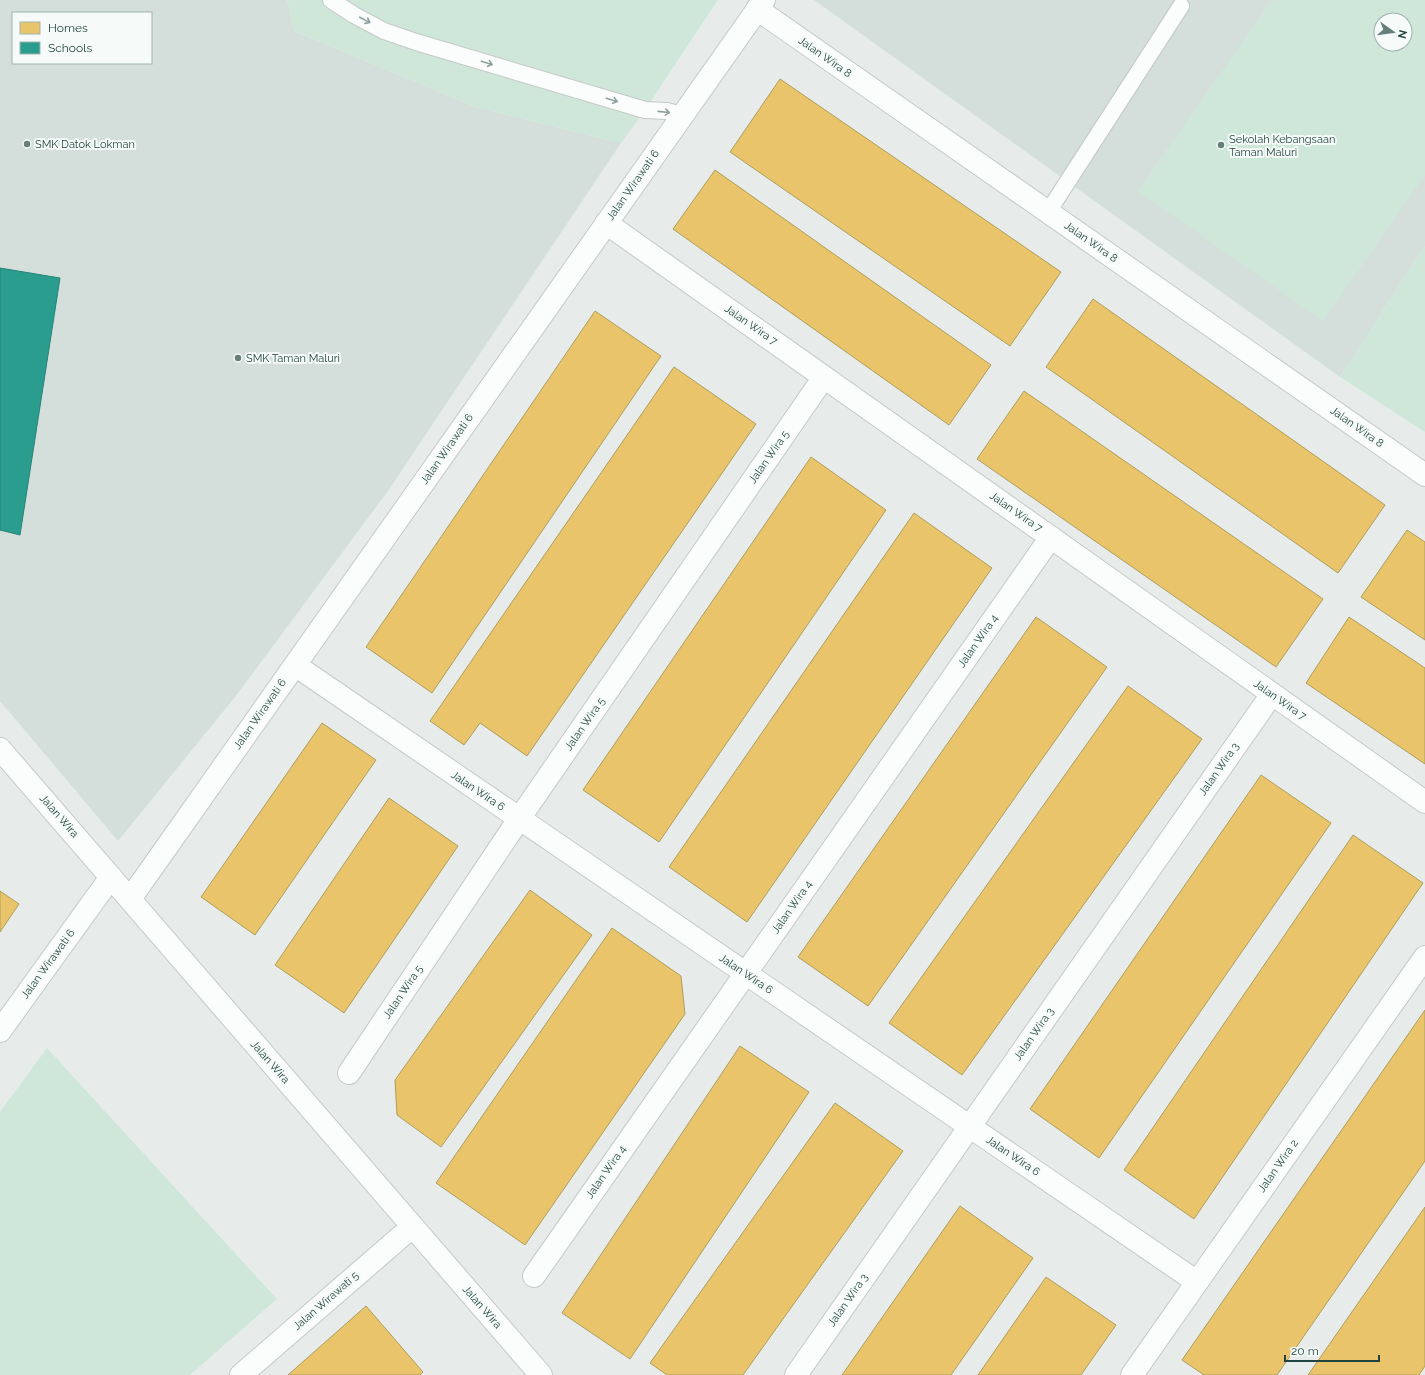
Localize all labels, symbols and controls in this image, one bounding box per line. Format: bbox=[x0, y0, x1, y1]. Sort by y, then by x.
legend bbox=[12, 12, 152, 64]
north arrow bbox=[1373, 12, 1413, 52]
one-way arrow bbox=[358, 17, 370, 25]
text: Homes bbox=[48, 21, 88, 35]
text: N bbox=[1395, 29, 1410, 40]
street label: Jalan Wira 8 bbox=[796, 34, 854, 80]
text: Schools bbox=[48, 41, 92, 55]
one-way arrow bbox=[480, 60, 493, 67]
one-way arrow bbox=[605, 97, 618, 104]
one-way arrow bbox=[657, 108, 670, 115]
place label: Sekolah Kebangsaan Taman Maluri bbox=[1229, 133, 1335, 159]
place label: SMK Datok Lokman bbox=[35, 138, 135, 151]
marker: SMK Datok Lokman bbox=[22, 139, 32, 149]
marker: Sekolah Kebangsaan Taman Maluri bbox=[1216, 140, 1226, 150]
street label: Jalan Wirawati 6 bbox=[604, 147, 662, 223]
street label: Jalan Wira 8 bbox=[1062, 219, 1120, 265]
street label: Jalan Wira 7 bbox=[722, 302, 780, 348]
place label: SMK Taman Maluri bbox=[246, 352, 340, 365]
marker: SMK Taman Maluri bbox=[233, 353, 243, 363]
street label: Jalan Wira 8 bbox=[1328, 404, 1386, 450]
street label: Jalan Wirawati 6 bbox=[418, 411, 476, 487]
street label: Jalan Wira 5 bbox=[746, 428, 792, 486]
street label: Jalan Wira 7 bbox=[987, 489, 1045, 535]
street label: Jalan Wira 4 bbox=[955, 612, 1001, 670]
street label: Jalan Wirawati 6 bbox=[231, 676, 289, 752]
street label: Jalan Wira 7 bbox=[1251, 677, 1309, 723]
street label: Jalan Wira 5 bbox=[562, 695, 608, 753]
street label: Jalan Wira 3 bbox=[1196, 740, 1242, 798]
street label: Jalan Wira 6 bbox=[449, 768, 508, 814]
street label: Jalan Wira bbox=[37, 792, 81, 840]
street label: Jalan Wira 4 bbox=[769, 878, 815, 936]
street label: Jalan Wirawati 6 bbox=[18, 926, 78, 1001]
street label: Jalan Wira 6 bbox=[717, 951, 776, 997]
street label: Jalan Wira 5 bbox=[380, 963, 426, 1021]
street label: Jalan Wira 3 bbox=[1011, 1005, 1057, 1063]
street label: Jalan Wira bbox=[248, 1038, 292, 1086]
street label: Jalan Wira 6 bbox=[984, 1133, 1043, 1179]
street label: Jalan Wira 2 bbox=[1255, 1137, 1301, 1195]
street label: Jalan Wira 4 bbox=[583, 1143, 629, 1201]
street label: Jalan Wirawati 5 bbox=[291, 1269, 361, 1333]
street label: Jalan Wira 3 bbox=[825, 1271, 871, 1329]
street label: Jalan Wira bbox=[460, 1283, 504, 1331]
scale bar bbox=[1285, 1337, 1379, 1363]
text: 20 m bbox=[1291, 1344, 1319, 1358]

